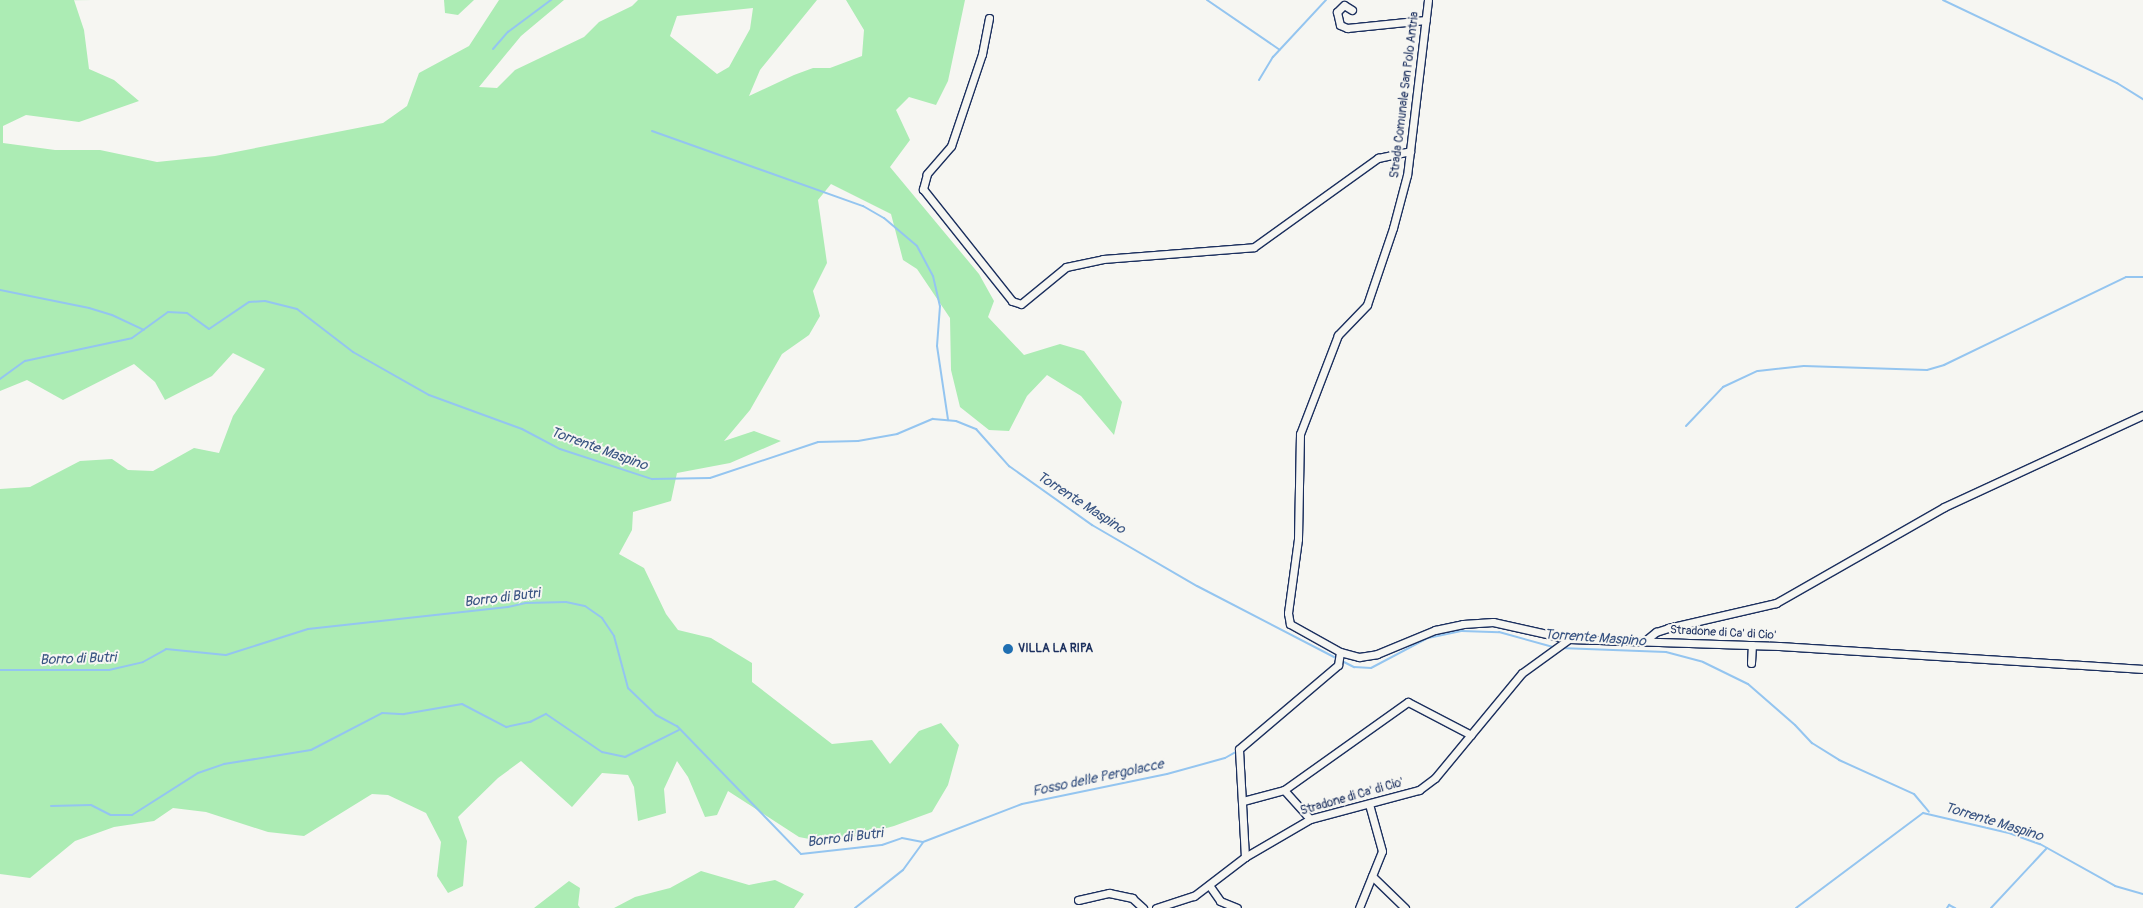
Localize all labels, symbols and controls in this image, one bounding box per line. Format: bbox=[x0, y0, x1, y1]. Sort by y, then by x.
street label: Strada Comunale San Polo Antria bbox=[1388, 11, 1422, 179]
water label: Torrente Maspino bbox=[548, 424, 650, 474]
water label: Torrente Maspino bbox=[1034, 468, 1128, 538]
water label: Borro di Butri bbox=[463, 585, 541, 611]
street label: Stradone di Ca' di Cio' bbox=[1669, 623, 1777, 643]
water label: Torrente Maspino bbox=[1544, 626, 1646, 650]
place label: VILLA LA RIPA bbox=[1018, 642, 1093, 656]
marker: VILLA LA RIPA bbox=[1002, 643, 1014, 655]
water label: Borro di Butri bbox=[40, 649, 116, 669]
water label: Fosso delle Pergolacce bbox=[1031, 756, 1165, 800]
street label: Stradone di Ca' di Cio' bbox=[1299, 775, 1405, 819]
water label: Torrente Maspino bbox=[1943, 799, 2045, 845]
water label: Borro di Butri bbox=[806, 825, 884, 851]

